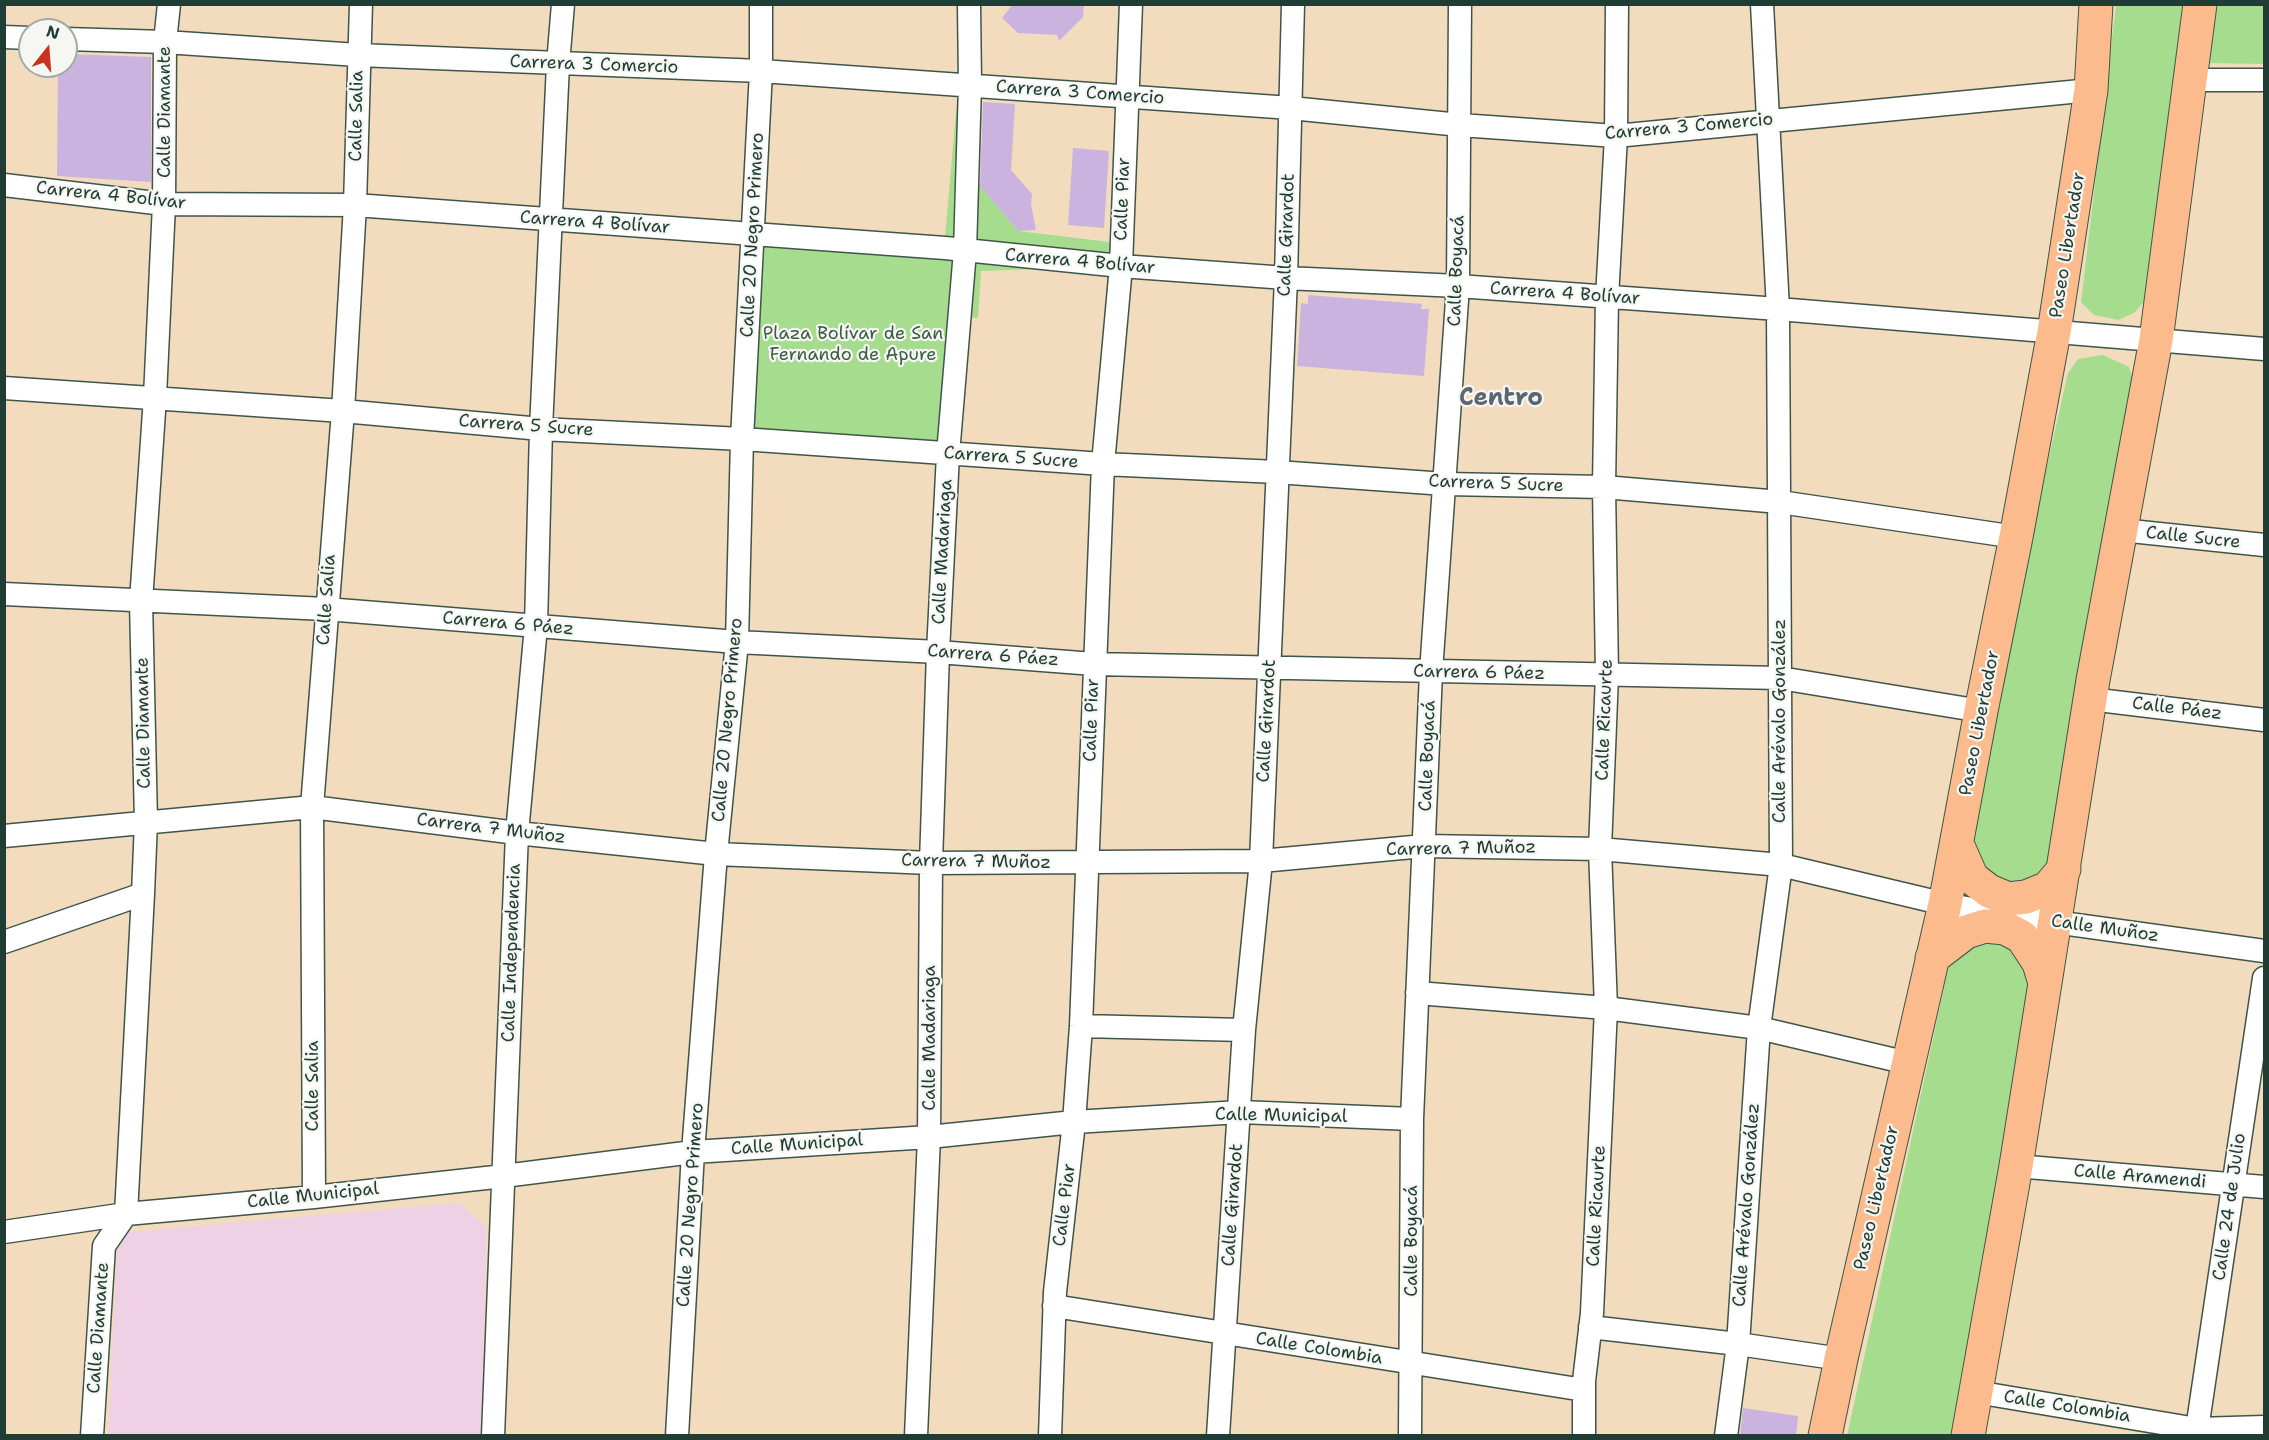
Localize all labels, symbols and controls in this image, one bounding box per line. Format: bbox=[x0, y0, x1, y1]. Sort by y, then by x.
north arrow bbox=[18, 18, 78, 78]
text: N bbox=[44, 20, 62, 44]
street label: Calle Diamante bbox=[154, 46, 176, 178]
street label: Carrera 3 Comercio bbox=[509, 51, 679, 79]
street label: Calle Salia bbox=[345, 70, 369, 162]
street label: Carrera 3 Comercio bbox=[995, 76, 1165, 110]
street label: Carrera 3 Comercio bbox=[1604, 109, 1774, 145]
street label: Calle 20 Negro Primero bbox=[737, 132, 769, 338]
street label: Calle Piar bbox=[1111, 157, 1135, 241]
street label: Paseo Libertador bbox=[2046, 170, 2090, 320]
street label: Calle Girardot bbox=[1274, 173, 1300, 297]
street label: Carrera 4 Bolívar bbox=[35, 177, 187, 215]
street label: Carrera 4 Bolívar bbox=[519, 207, 671, 239]
street label: Calle Boyacá bbox=[1444, 215, 1470, 327]
street label: Carrera 4 Bolívar bbox=[1004, 245, 1156, 279]
street label: Carrera 4 Bolívar bbox=[1489, 278, 1641, 310]
park label: Plaza Bolívar de San Fernando de Apure bbox=[763, 323, 943, 366]
district label: Centro bbox=[1459, 385, 1543, 413]
street label: Carrera 5 Sucre bbox=[458, 411, 594, 441]
street label: Carrera 5 Sucre bbox=[943, 443, 1079, 473]
street label: Carrera 5 Sucre bbox=[1428, 471, 1564, 497]
street label: Calle Madariaga bbox=[928, 479, 958, 625]
street label: Calle Sucre bbox=[2145, 522, 2241, 554]
street label: Calle Salia bbox=[313, 554, 341, 646]
street label: Carrera 6 Páez bbox=[441, 607, 575, 641]
street label: Calle 20 Negro Primero bbox=[708, 617, 748, 823]
street label: Calle Arévalo González bbox=[1769, 619, 1791, 823]
street label: Carrera 6 Páez bbox=[926, 641, 1060, 671]
street label: Paseo Libertador bbox=[1955, 648, 2005, 798]
street label: Calle Diamante bbox=[132, 657, 156, 789]
street label: Calle Girardot bbox=[1253, 659, 1281, 783]
street label: Calle Ricaurte bbox=[1592, 659, 1618, 781]
street label: Carrera 6 Páez bbox=[1413, 661, 1545, 685]
street label: Calle Piar bbox=[1080, 678, 1104, 762]
street label: Calle Páez bbox=[2131, 693, 2223, 725]
street label: Calle Boyacá bbox=[1415, 700, 1441, 812]
street label: Carrera 7 Muñoz bbox=[415, 809, 567, 849]
street label: Carrera 7 Muñoz bbox=[1386, 837, 1536, 861]
street label: Carrera 7 Muñoz bbox=[901, 850, 1051, 874]
street label: Calle Independencia bbox=[498, 863, 526, 1043]
street label: Calle Muñoz bbox=[2050, 911, 2160, 947]
street label: Calle Madariaga bbox=[919, 965, 941, 1111]
street label: Calle Salia bbox=[302, 1040, 324, 1132]
street label: Calle 20 Negro Primero bbox=[673, 1102, 709, 1308]
street label: Calle Arévalo González bbox=[1729, 1102, 1765, 1308]
street label: Calle Municipal bbox=[1215, 1104, 1347, 1128]
street label: Paseo Libertador bbox=[1850, 1124, 1904, 1272]
street label: Calle Municipal bbox=[730, 1130, 864, 1160]
street label: Calle 24 de Julio bbox=[2209, 1132, 2251, 1282]
street label: Calle Girardot bbox=[1218, 1143, 1248, 1267]
street label: Calle Ricaurte bbox=[1583, 1145, 1611, 1267]
street label: Calle Aramendi bbox=[2073, 1160, 2207, 1194]
street label: Calle Piar bbox=[1049, 1162, 1081, 1248]
street label: Calle Municipal bbox=[246, 1178, 380, 1214]
street label: Calle Boyacá bbox=[1401, 1185, 1423, 1297]
street label: Calle Diamante bbox=[84, 1261, 114, 1395]
street label: Calle Colombia bbox=[1254, 1328, 1384, 1370]
street label: Calle Colombia bbox=[2002, 1386, 2132, 1428]

